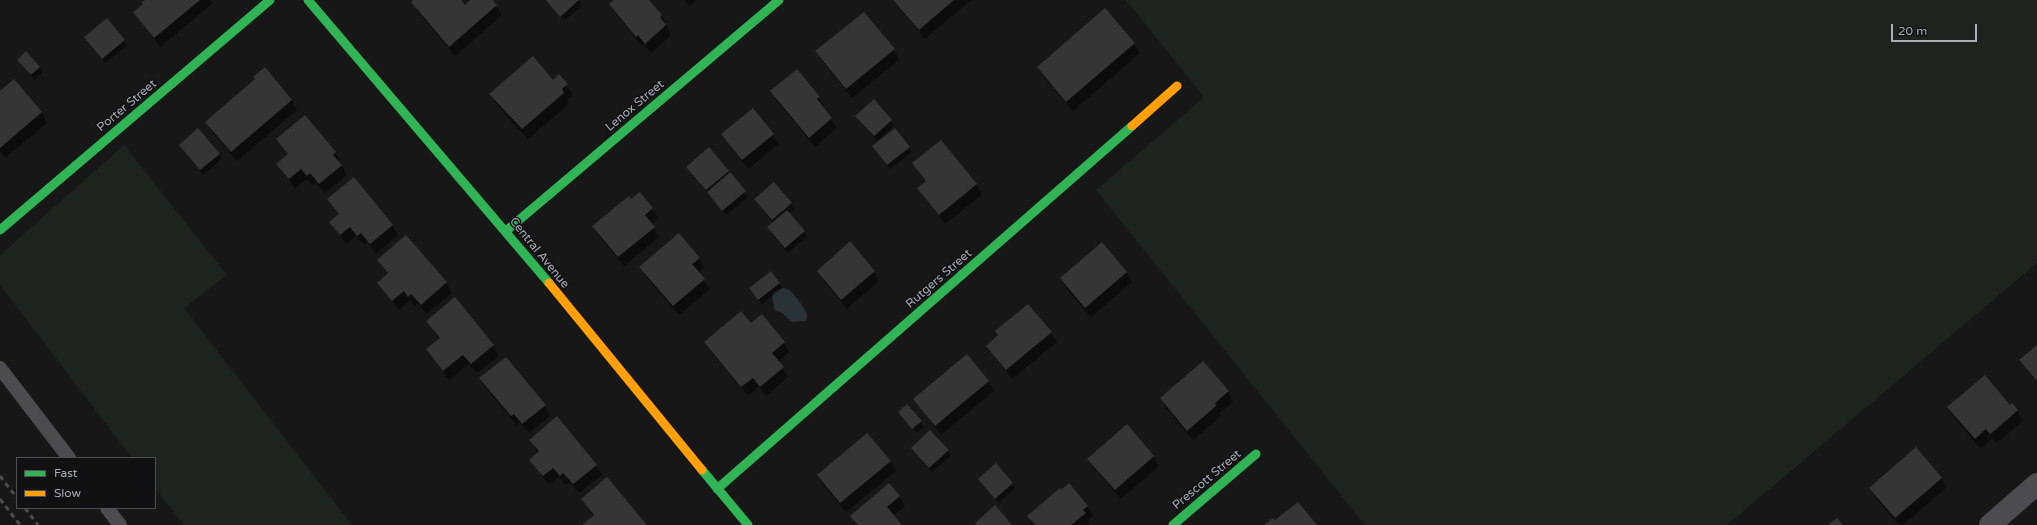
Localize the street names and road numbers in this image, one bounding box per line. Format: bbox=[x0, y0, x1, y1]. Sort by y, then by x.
street label: Porter Street bbox=[94, 77, 160, 135]
street label: Lenox Street bbox=[603, 77, 667, 135]
street label: Central Avenue bbox=[506, 215, 572, 291]
street label: Rutgers Street bbox=[903, 247, 975, 311]
street label: Prescott Street bbox=[1170, 447, 1244, 513]

